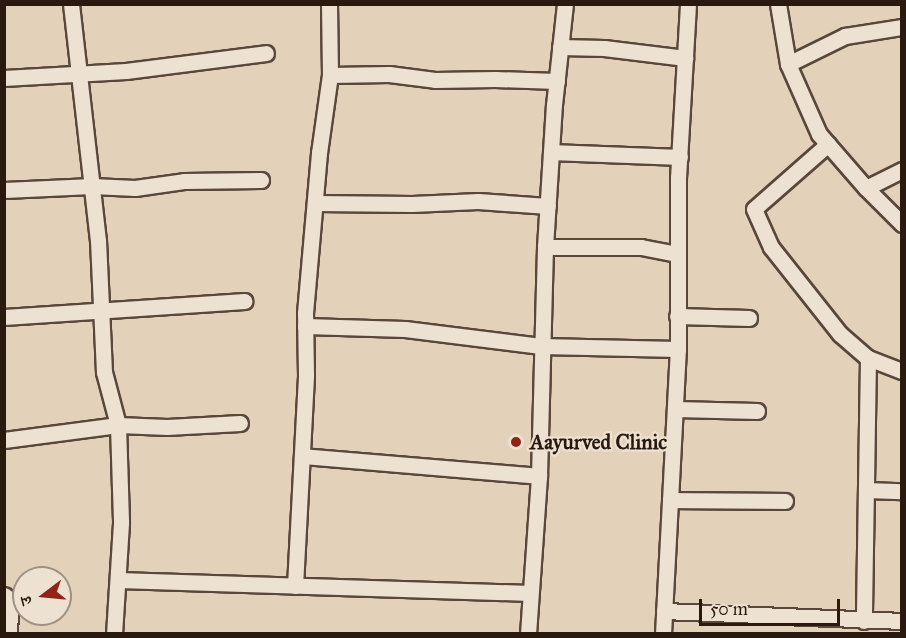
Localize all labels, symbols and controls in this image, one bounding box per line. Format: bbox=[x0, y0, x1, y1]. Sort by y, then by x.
place label: Aayurved Clinic bbox=[530, 429, 667, 455]
marker: Aayurved Clinic bbox=[507, 433, 525, 451]
north arrow bbox=[12, 566, 72, 626]
scale bar bbox=[702, 587, 843, 625]
text: उ bbox=[16, 594, 36, 607]
text: 50 m bbox=[710, 598, 748, 620]

